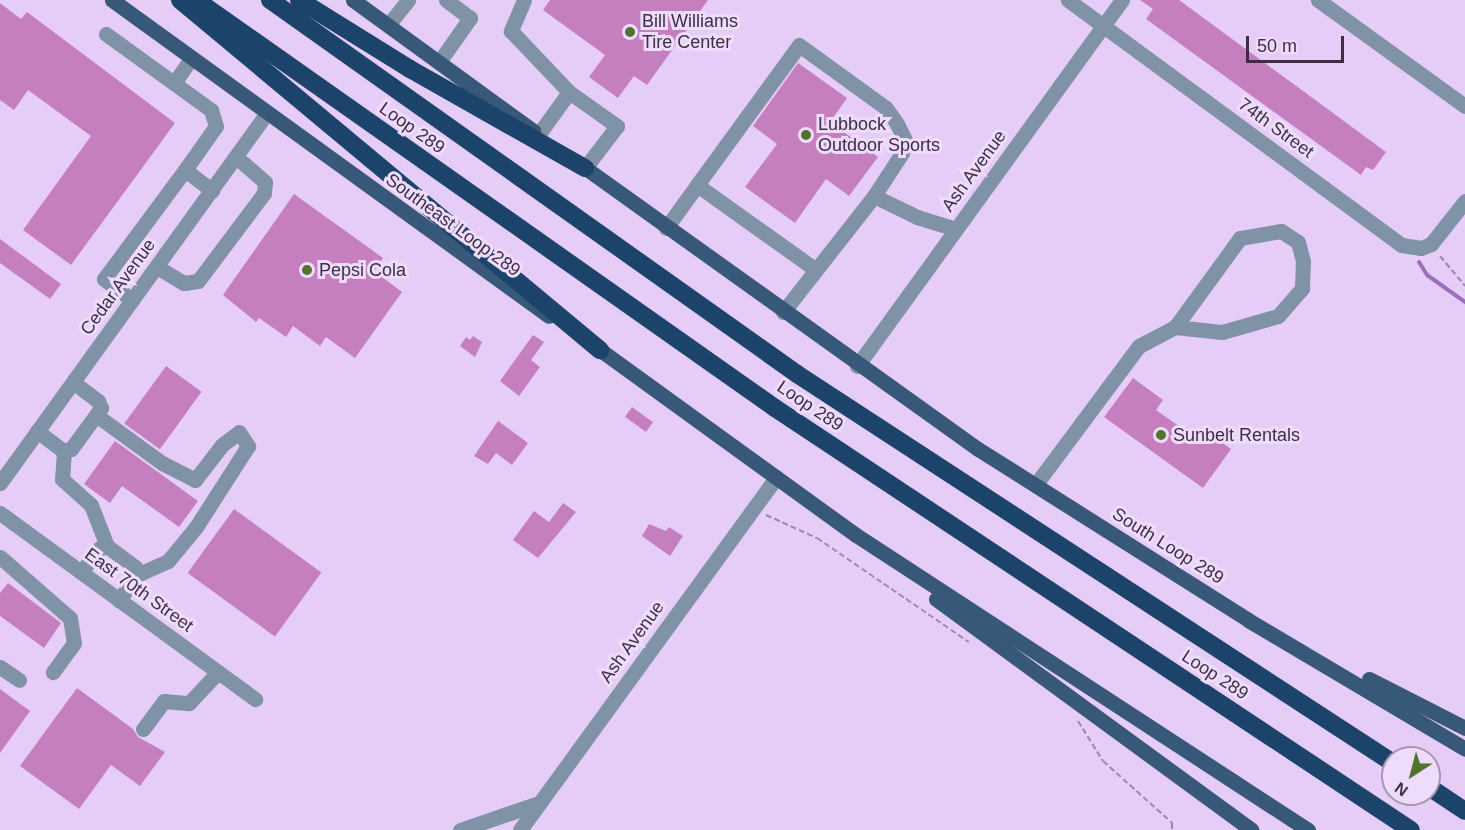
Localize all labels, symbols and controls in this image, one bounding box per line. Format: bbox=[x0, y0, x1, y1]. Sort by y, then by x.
place label: Bill Williams Tire Center bbox=[642, 11, 738, 54]
scale bar bbox=[1249, 24, 1346, 62]
marker: Bill Williams Tire Center bbox=[623, 25, 637, 39]
text: 50 m bbox=[1257, 36, 1297, 56]
street label: 74th Street bbox=[1234, 93, 1318, 163]
street label: Loop 289 bbox=[375, 98, 449, 158]
place label: Lubbock Outdoor Sports bbox=[818, 114, 940, 156]
street label: Ash Avenue bbox=[937, 126, 1011, 216]
marker: Lubbock Outdoor Sports bbox=[799, 128, 813, 142]
street label: Southeast Loop 289 bbox=[381, 169, 525, 281]
street label: Cedar Avenue bbox=[76, 234, 160, 340]
place label: Pepsi Cola bbox=[319, 259, 406, 281]
marker: Pepsi Cola bbox=[300, 263, 314, 277]
street label: Loop 289 bbox=[773, 376, 847, 436]
place label: Sunbelt Rentals bbox=[1173, 424, 1300, 446]
marker: Sunbelt Rentals bbox=[1154, 428, 1168, 442]
street label: South Loop 289 bbox=[1108, 503, 1228, 589]
street label: East 70th Street bbox=[80, 543, 198, 637]
street label: Ash Avenue bbox=[595, 597, 669, 687]
street label: Loop 289 bbox=[1178, 645, 1252, 705]
north arrow bbox=[1381, 746, 1441, 806]
text: N bbox=[1392, 779, 1411, 800]

